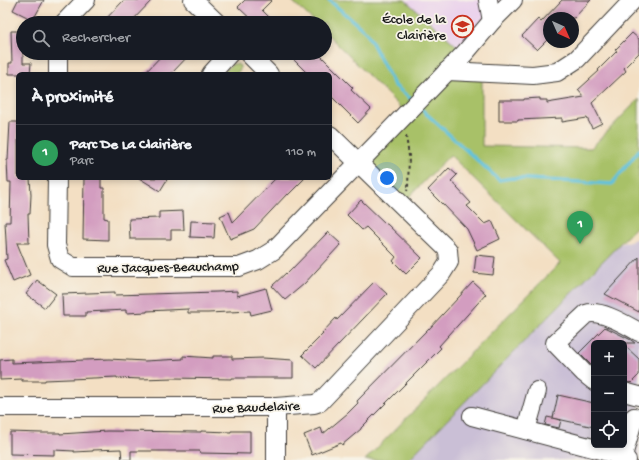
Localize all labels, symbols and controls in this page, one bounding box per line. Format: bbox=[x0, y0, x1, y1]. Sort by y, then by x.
place label: École de la Clairière bbox=[382, 12, 447, 45]
north arrow bbox=[543, 12, 579, 48]
school or university icon: École de la Clairière bbox=[449, 13, 475, 39]
search box bbox=[16, 16, 332, 60]
icon: search bbox=[30, 27, 52, 49]
text: Rechercher bbox=[62, 29, 130, 47]
text: À proximité bbox=[32, 88, 113, 108]
text: Parc De La Clairière bbox=[70, 136, 191, 154]
text: 1 bbox=[42, 145, 48, 160]
text: 110 m bbox=[286, 145, 316, 160]
text: Parc bbox=[70, 154, 93, 169]
your location bbox=[377, 168, 397, 188]
pin: 1 bbox=[567, 211, 593, 244]
street label: Rue Jacques-Beauchamp bbox=[97, 259, 239, 278]
map controls bbox=[591, 340, 627, 448]
button: + bbox=[591, 340, 627, 376]
button: − bbox=[591, 376, 627, 412]
street label: Rue Baudelaire bbox=[212, 398, 301, 419]
button: locate bbox=[591, 412, 627, 448]

